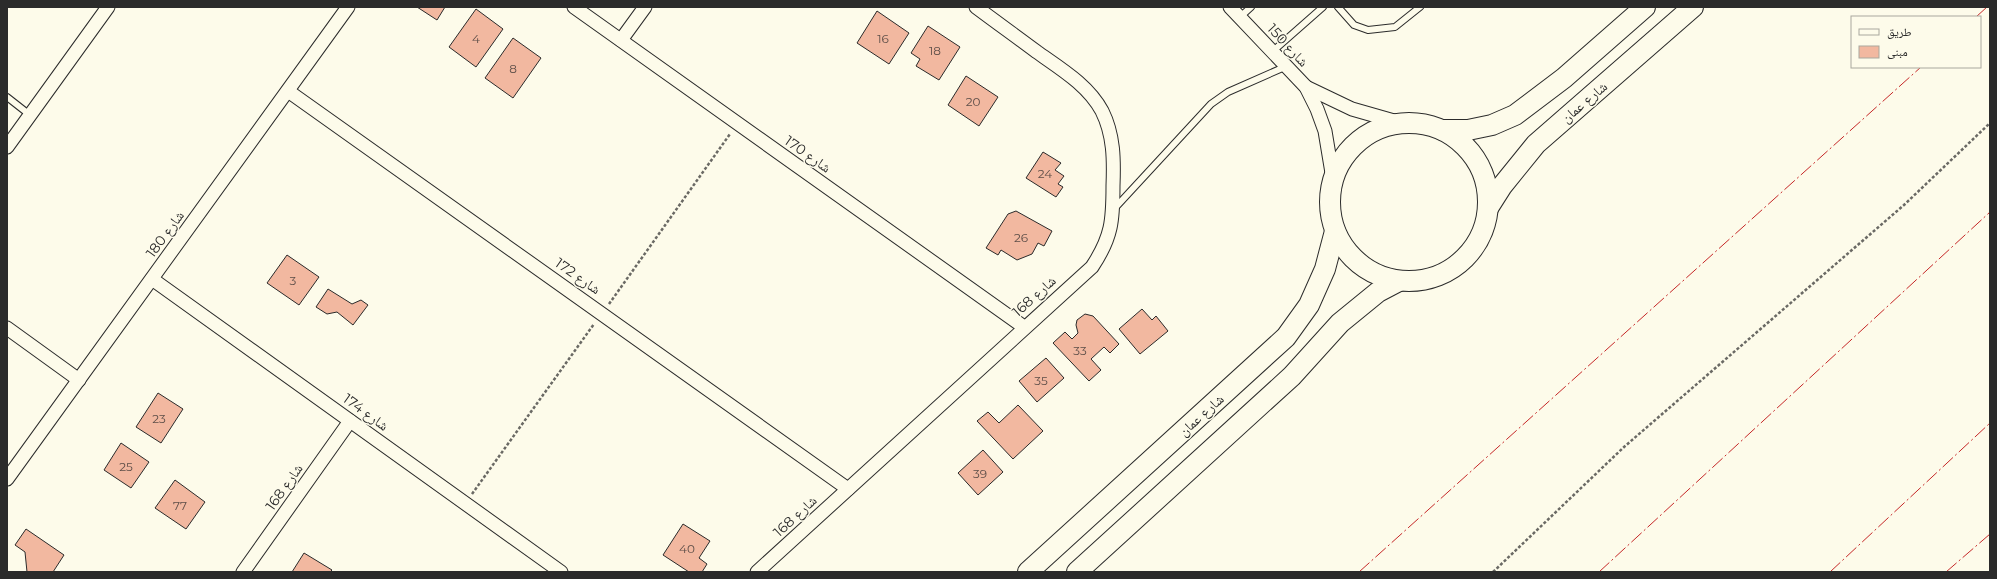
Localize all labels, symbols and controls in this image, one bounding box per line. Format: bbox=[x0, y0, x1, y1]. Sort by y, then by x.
legend bbox=[1851, 16, 1981, 68]
street label: شارع 150 bbox=[1263, 20, 1313, 71]
text: طريق bbox=[1887, 24, 1912, 39]
house number: 4 bbox=[472, 31, 480, 46]
house number: 16 bbox=[877, 31, 889, 46]
house number: 18 bbox=[929, 43, 941, 58]
text: مبنى bbox=[1887, 44, 1908, 59]
house number: 8 bbox=[509, 61, 517, 76]
street label: شارع عمان bbox=[1557, 77, 1611, 127]
house number: 20 bbox=[966, 94, 980, 109]
street label: شارع 170 bbox=[781, 132, 835, 177]
house number: 24 bbox=[1038, 166, 1052, 181]
street label: شارع 180 bbox=[142, 207, 189, 262]
house number: 26 bbox=[1014, 230, 1028, 245]
street label: شارع 172 bbox=[551, 254, 604, 299]
street label: شارع 168 bbox=[1008, 272, 1060, 321]
house number: 3 bbox=[290, 273, 297, 288]
house number: 33 bbox=[1073, 343, 1087, 358]
house number: 35 bbox=[1034, 373, 1048, 388]
street label: شارع 174 bbox=[339, 389, 392, 435]
street label: شارع عمان bbox=[1175, 390, 1228, 441]
house number: 23 bbox=[152, 411, 166, 426]
house number: 25 bbox=[119, 459, 133, 474]
street label: شارع 168 bbox=[261, 460, 307, 514]
house number: 39 bbox=[973, 466, 987, 481]
street label: شارع 168 bbox=[770, 491, 821, 541]
house number: 77 bbox=[173, 498, 187, 513]
house number: 40 bbox=[679, 541, 695, 556]

